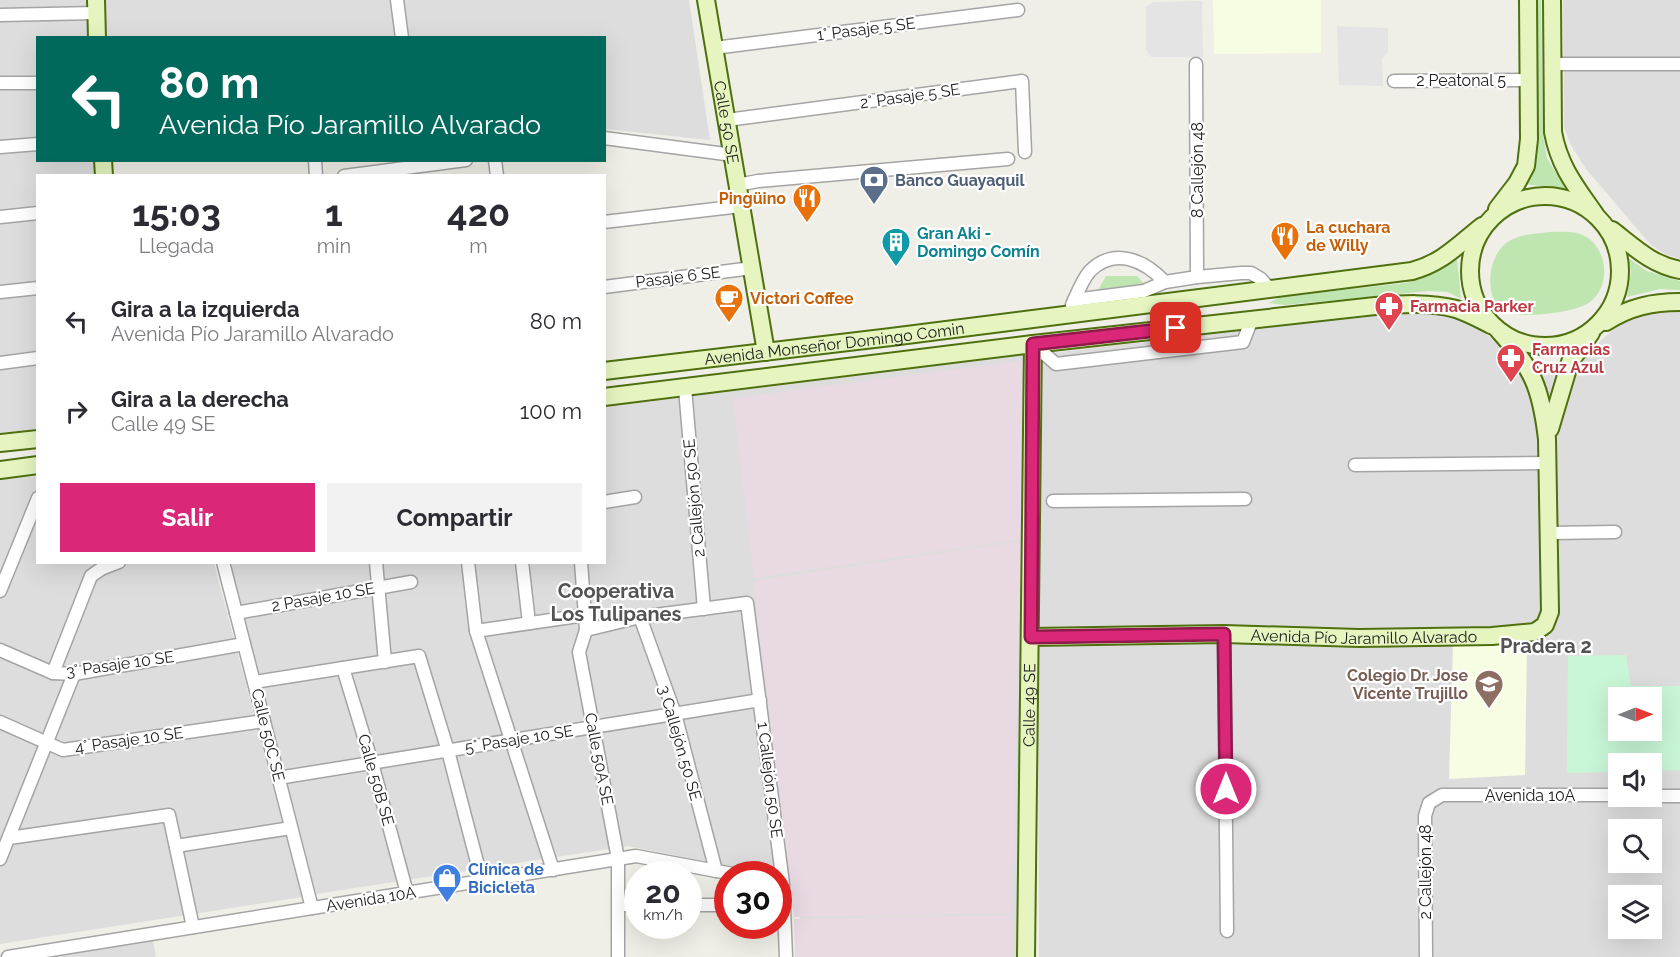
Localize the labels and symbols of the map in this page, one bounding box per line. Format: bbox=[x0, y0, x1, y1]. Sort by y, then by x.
street label: 1° Pasaje 5 SE bbox=[816, 13, 917, 44]
street label: 2 Peatonal 5 bbox=[1416, 71, 1506, 90]
street label: Calle 50 SE bbox=[710, 79, 743, 165]
street label: 2° Pasaje 5 SE bbox=[859, 80, 961, 112]
street label: 8 Callejón 48 bbox=[1188, 122, 1207, 218]
bank icon: Banco Guayaquil bbox=[858, 164, 890, 206]
place label: Banco Guayaquil bbox=[895, 171, 1025, 190]
restaurant icon: Pingüino bbox=[791, 182, 823, 224]
place label: Pingüino bbox=[719, 189, 786, 208]
place label: La cuchara de Willy bbox=[1306, 218, 1391, 255]
restaurant icon: La cuchara de Willy bbox=[1269, 220, 1301, 262]
place label: Gran Aki - Domingo Comín bbox=[917, 224, 1040, 261]
building icon: Gran Aki - Domingo Comín bbox=[880, 226, 912, 268]
street label: Pasaje 6 SE bbox=[635, 262, 722, 292]
cafe icon: Victori Coffee bbox=[713, 282, 745, 324]
place label: Victori Coffee bbox=[750, 289, 854, 308]
pharmacy icon: Farmacia Parker bbox=[1373, 290, 1405, 332]
place label: Farmacia Parker bbox=[1410, 297, 1534, 316]
pin bbox=[1150, 302, 1201, 353]
street label: Avenida Monseñor Domingo Comin bbox=[703, 318, 965, 369]
place label: Farmacias Cruz Azul bbox=[1532, 340, 1610, 377]
pharmacy icon: Farmacias Cruz Azul bbox=[1495, 342, 1527, 384]
street label: 2 Callejón 50 SE bbox=[679, 438, 709, 558]
street label: 2 Pasaje 10 SE bbox=[270, 579, 376, 615]
district label: Cooperativa Los Tulipanes bbox=[551, 579, 682, 626]
street label: Avenida Pío Jaramillo Alvarado bbox=[1250, 625, 1477, 648]
district label: Pradera 2 bbox=[1500, 634, 1592, 658]
street label: 3° Pasaje 10 SE bbox=[65, 647, 175, 681]
street label: Calle 49 SE bbox=[1019, 663, 1039, 747]
place label: Colegio Dr. Jose Vicente Trujillo bbox=[1347, 666, 1468, 703]
school or university icon: Colegio Dr. Jose Vicente Trujillo bbox=[1473, 668, 1505, 710]
street label: 3 Callejón 50 SE bbox=[654, 683, 706, 803]
street label: Calle 50C SE bbox=[247, 687, 289, 784]
north arrow bbox=[1608, 687, 1662, 741]
street label: Calle 50A SE bbox=[581, 711, 617, 807]
street label: 5° Pasaje 10 SE bbox=[464, 721, 575, 757]
street label: 1 Callejón 50 SE bbox=[753, 721, 787, 840]
street label: 4° Pasaje 10 SE bbox=[74, 723, 185, 757]
street label: Calle 50B SE bbox=[354, 732, 398, 828]
position arrow bbox=[1194, 757, 1258, 821]
street label: Avenida 10A bbox=[1485, 786, 1576, 805]
street label: 2 Callejón 48 bbox=[1416, 825, 1435, 919]
place label: Clínica de Bicicleta bbox=[468, 860, 544, 897]
speed limit sign: 30 bbox=[714, 861, 792, 939]
shop icon: Clínica de Bicicleta bbox=[431, 862, 463, 904]
street label: Avenida 10A bbox=[325, 882, 417, 915]

